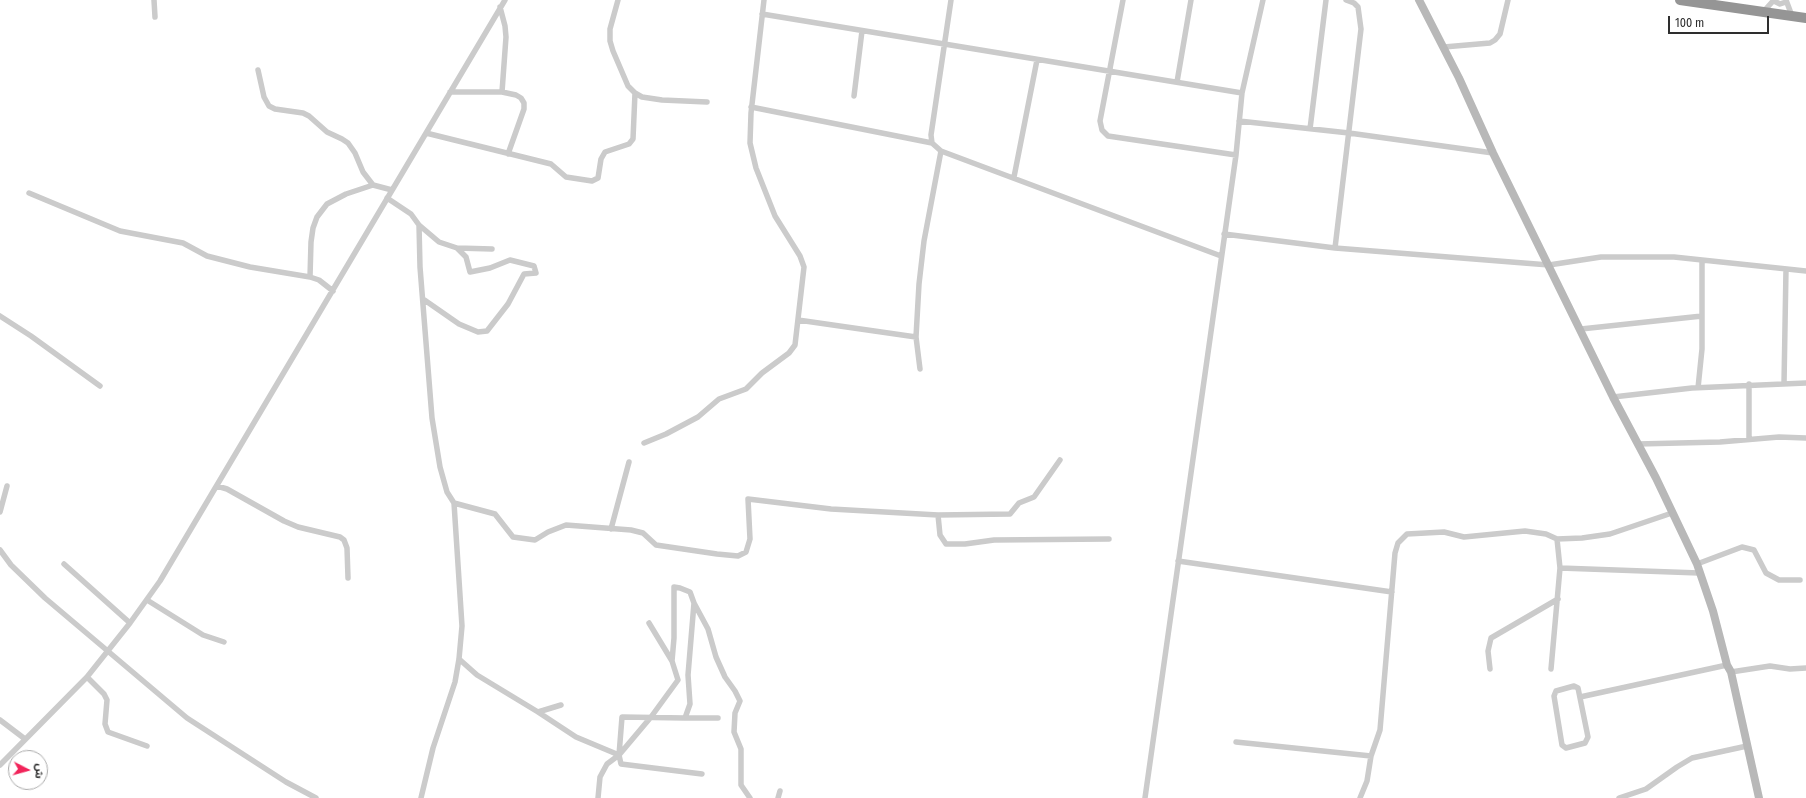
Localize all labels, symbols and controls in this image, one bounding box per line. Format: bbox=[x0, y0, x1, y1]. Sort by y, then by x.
scale bar bbox=[1670, 8, 1771, 34]
text: 100 m bbox=[1675, 16, 1704, 30]
north arrow bbox=[8, 750, 48, 790]
text: ش bbox=[32, 763, 47, 779]

